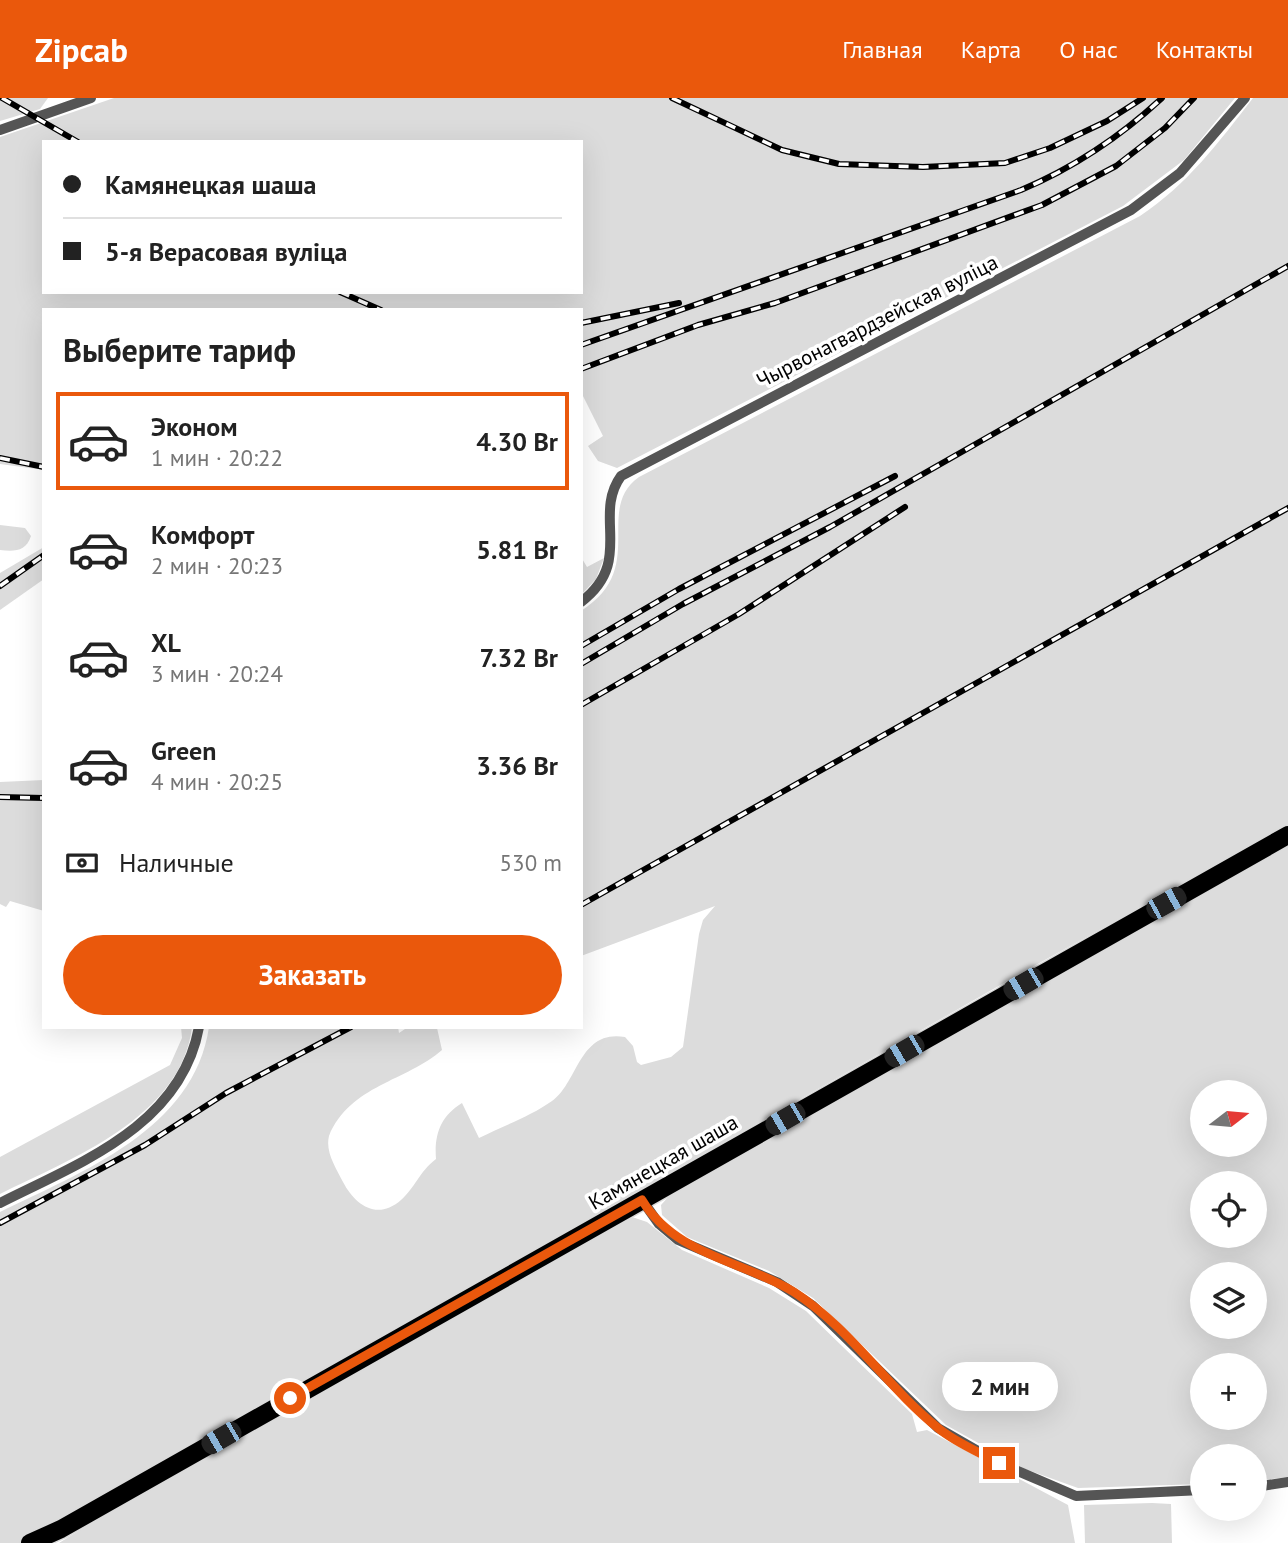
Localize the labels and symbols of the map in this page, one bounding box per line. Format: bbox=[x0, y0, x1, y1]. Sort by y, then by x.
street label: Чырвонагвардзейская вуліца bbox=[752, 248, 1002, 394]
car bbox=[1143, 884, 1190, 922]
car bbox=[1000, 964, 1047, 1004]
car bbox=[881, 1031, 928, 1071]
north arrow bbox=[1190, 1080, 1267, 1157]
car bbox=[762, 1099, 809, 1139]
street label: Камянецкая шаша bbox=[583, 1108, 743, 1216]
callout: 2 мин bbox=[941, 1362, 1057, 1410]
route start bbox=[274, 1382, 306, 1414]
car bbox=[198, 1418, 245, 1458]
route end bbox=[983, 1447, 1015, 1479]

